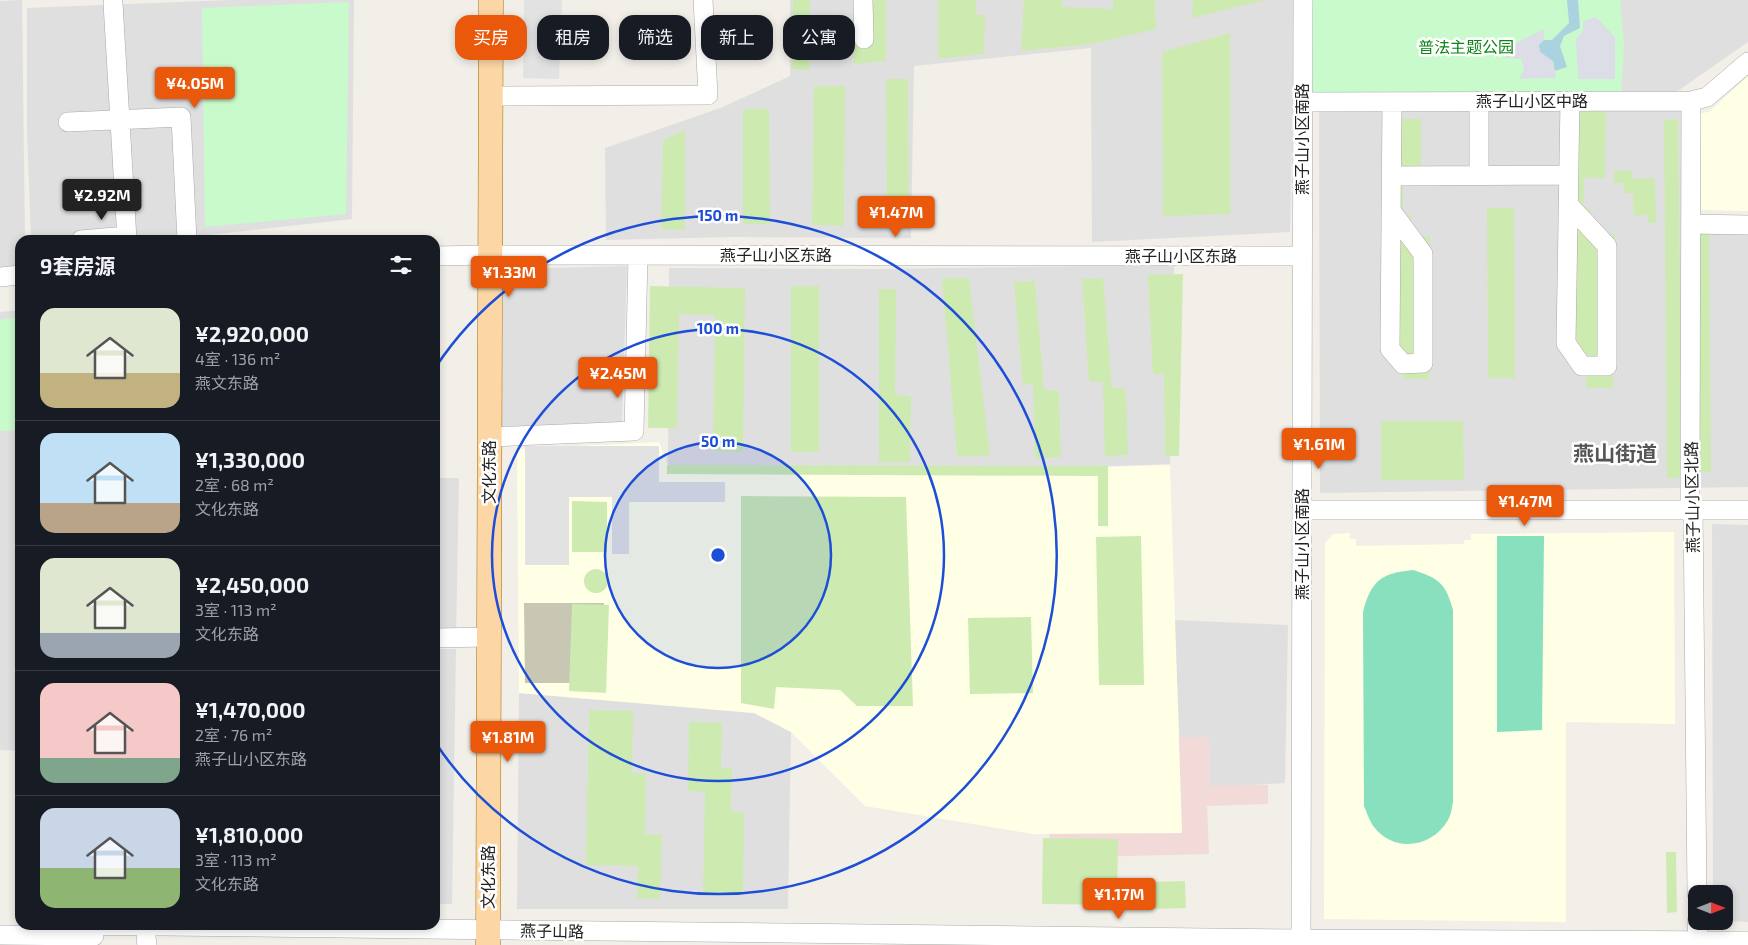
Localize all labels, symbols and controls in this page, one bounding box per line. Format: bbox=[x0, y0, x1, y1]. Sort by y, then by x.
chip: 买房 bbox=[455, 15, 527, 60]
chip: 租房 bbox=[537, 15, 609, 60]
chip: 筛选 bbox=[619, 15, 691, 60]
chip: 新上 bbox=[701, 15, 773, 60]
chip: 公寓 bbox=[783, 15, 855, 60]
park label: 普法主题公园 bbox=[1418, 37, 1514, 56]
pin: ¥4.05M bbox=[154, 66, 236, 109]
text: ¥4.05M bbox=[166, 73, 224, 92]
street label: 燕子山小区南路 bbox=[1292, 83, 1311, 195]
street label: 燕子山小区中路 bbox=[1476, 91, 1588, 110]
pin: ¥2.92M bbox=[61, 178, 143, 221]
text: ¥2.92M bbox=[73, 185, 131, 204]
pin: ¥1.47M bbox=[855, 196, 937, 238]
text: ¥1.47M bbox=[869, 202, 923, 221]
text: 150 m bbox=[698, 206, 738, 224]
street label: 燕子山小区东路 bbox=[720, 245, 832, 264]
street label: 燕子山小区东路 bbox=[1125, 246, 1237, 265]
icon: filters bbox=[387, 251, 415, 279]
text: 9套房源 bbox=[40, 253, 115, 278]
pin: ¥1.33M bbox=[468, 256, 550, 298]
text: ¥1.33M bbox=[482, 262, 536, 281]
text: 100 m bbox=[697, 319, 739, 337]
text: ¥2,920,000 bbox=[195, 321, 309, 346]
icon: home bbox=[80, 328, 140, 388]
text: 4室 · 136 m² bbox=[195, 349, 280, 368]
pin: ¥2.45M bbox=[577, 356, 659, 399]
text: ¥2.45M bbox=[589, 363, 647, 382]
text: 燕文东路 bbox=[195, 373, 259, 392]
pin: ¥1.61M bbox=[1278, 428, 1360, 470]
text: 50 m bbox=[701, 432, 735, 450]
text: ¥1.61M bbox=[1293, 434, 1345, 453]
street label: 文化东路 bbox=[479, 440, 498, 504]
district label: 燕山街道 bbox=[1573, 440, 1657, 465]
street label: 燕子山小区北路 bbox=[1681, 441, 1702, 553]
text: ¥1,330,000 bbox=[195, 447, 305, 472]
icon: home bbox=[80, 453, 140, 513]
text: 2室 · 68 m² bbox=[195, 475, 274, 494]
pin: ¥1.47M bbox=[1484, 484, 1566, 527]
street label: 燕子山小区南路 bbox=[1292, 488, 1311, 600]
text: ¥1.47M bbox=[1498, 491, 1552, 510]
text: 文化东路 bbox=[195, 499, 259, 518]
centre of rings bbox=[709, 546, 727, 564]
text: ¥2,450,000 bbox=[195, 572, 309, 597]
icon: home bbox=[80, 578, 140, 638]
text: 3室 · 113 m² bbox=[195, 600, 277, 619]
text: 文化东路 bbox=[195, 624, 259, 643]
text: ¥1,470,000 bbox=[195, 697, 306, 722]
icon: home bbox=[80, 703, 140, 763]
pin: ¥1.81M bbox=[467, 720, 549, 763]
text: 2室 · 76 m² bbox=[195, 725, 272, 744]
text: ¥1.81M bbox=[482, 727, 534, 746]
text: 燕子山小区东路 bbox=[195, 749, 307, 768]
text: ¥1,810,000 bbox=[195, 822, 303, 847]
icon: home bbox=[80, 828, 140, 888]
street label: 文化东路 bbox=[478, 845, 497, 909]
text: 3室 · 113 m² bbox=[195, 850, 277, 869]
text: 文化东路 bbox=[195, 874, 259, 893]
pin: ¥1.17M bbox=[1078, 878, 1160, 920]
text: ¥1.17M bbox=[1094, 884, 1144, 903]
north arrow bbox=[1688, 885, 1732, 930]
map controls bbox=[1688, 885, 1733, 930]
street label: 燕子山路 bbox=[520, 920, 584, 941]

